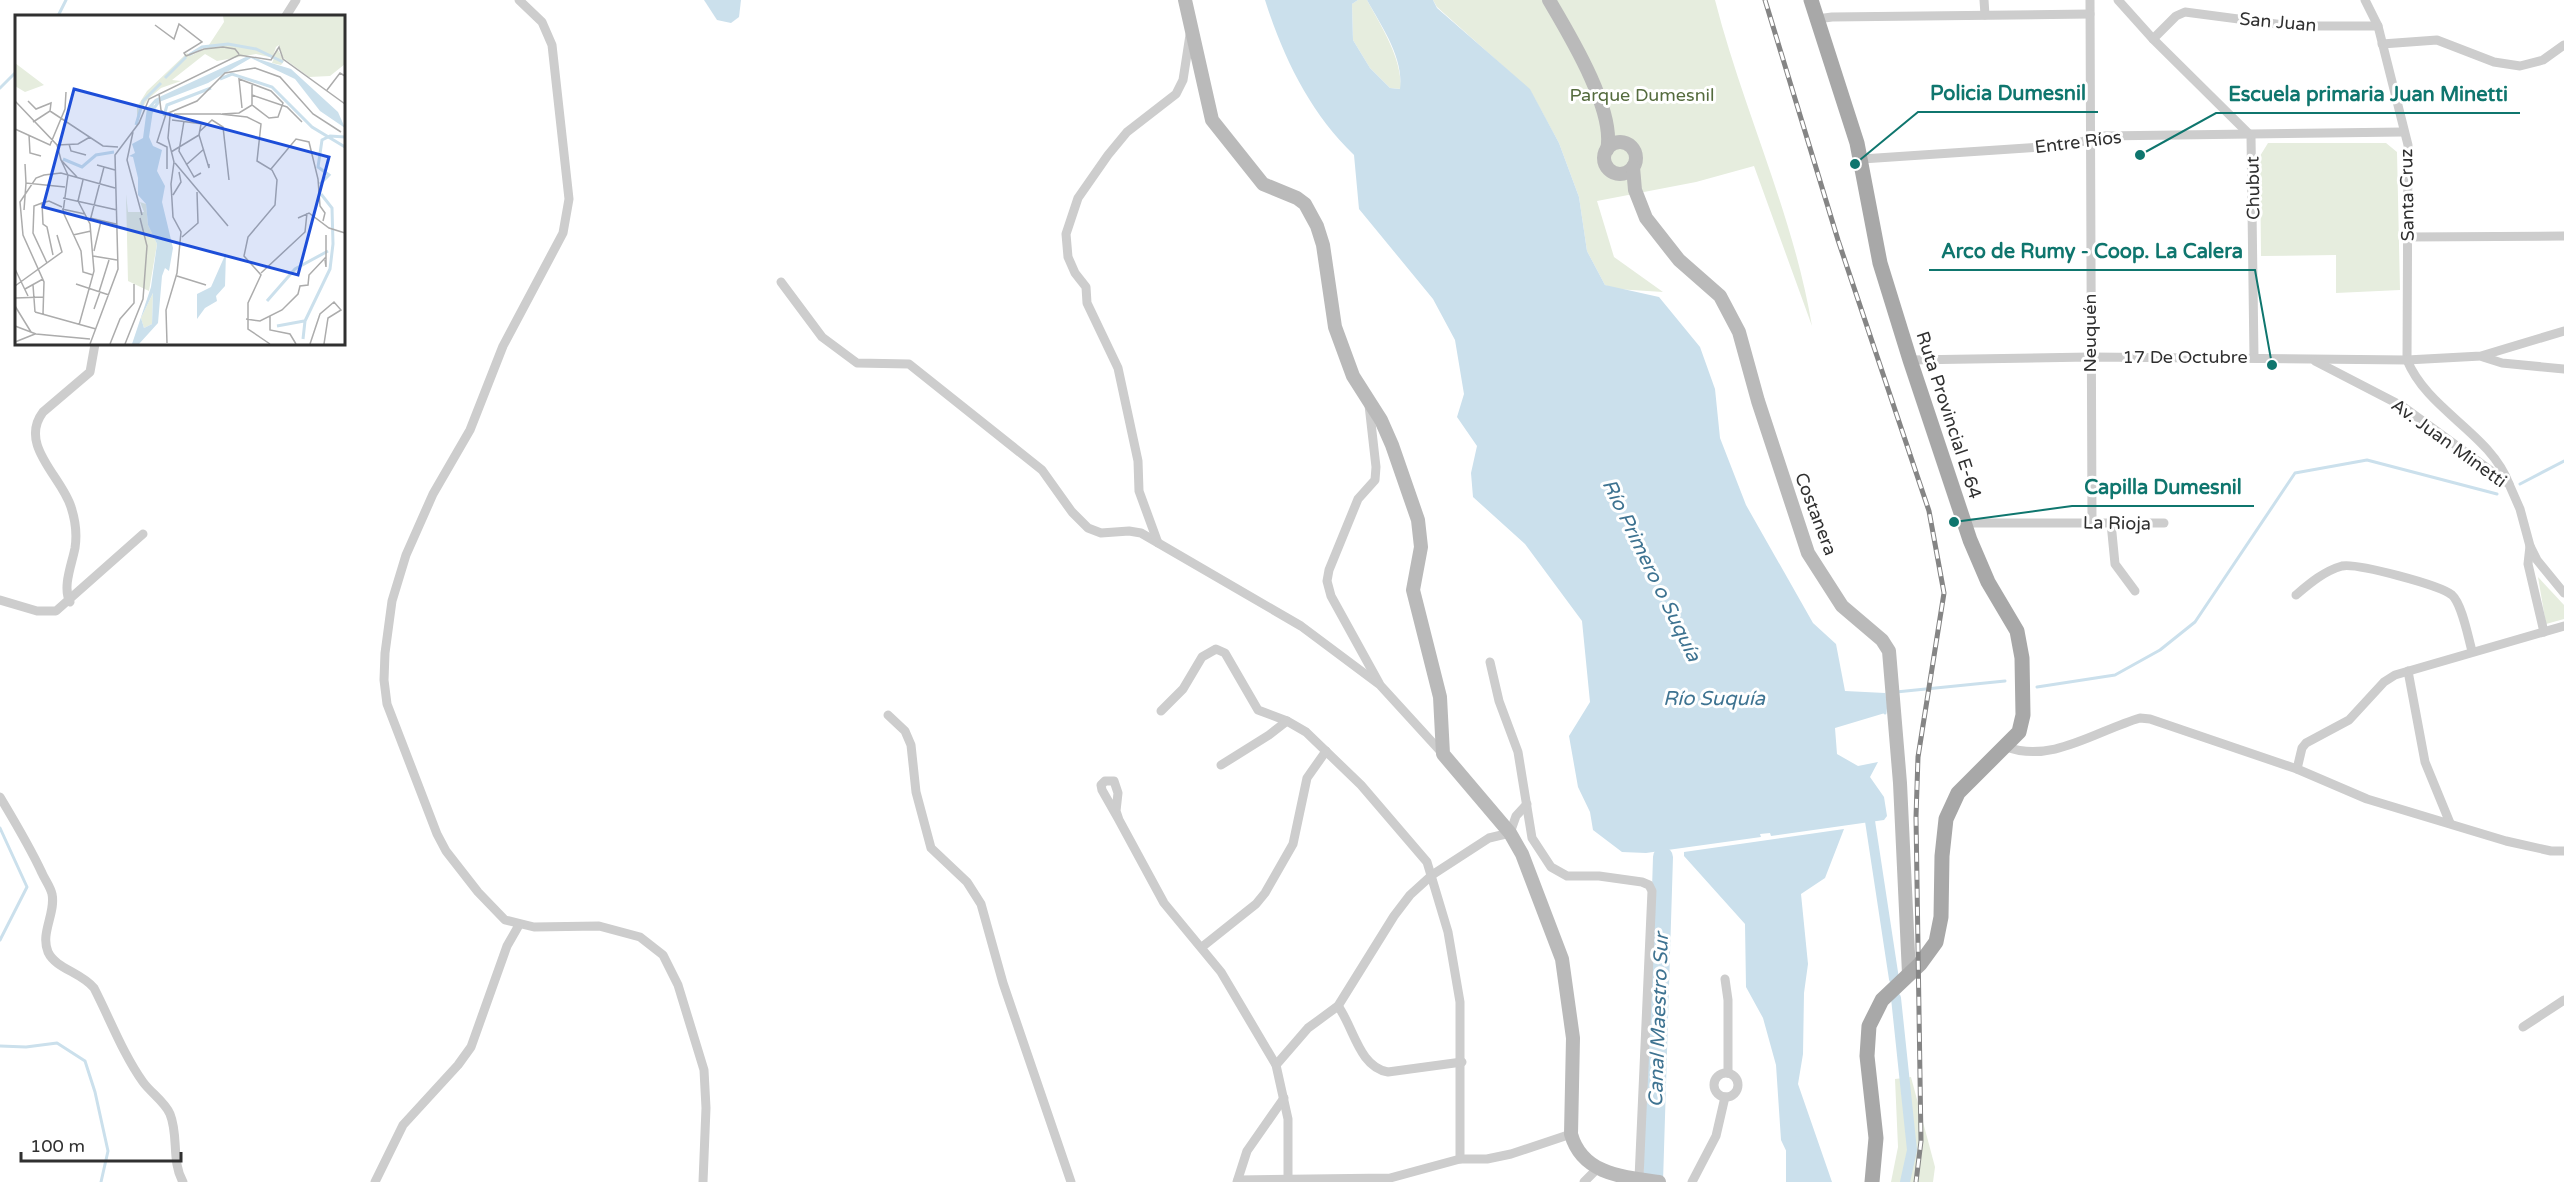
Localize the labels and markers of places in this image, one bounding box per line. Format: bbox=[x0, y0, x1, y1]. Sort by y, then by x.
callout: Policia Dumesnil bbox=[1918, 74, 2098, 112]
callout: Escuela primaria Juan Minetti bbox=[2216, 75, 2520, 113]
callout: Arco de Rumy - Coop. La Calera bbox=[1929, 232, 2255, 270]
callout: Capilla Dumesnil bbox=[2072, 468, 2254, 506]

